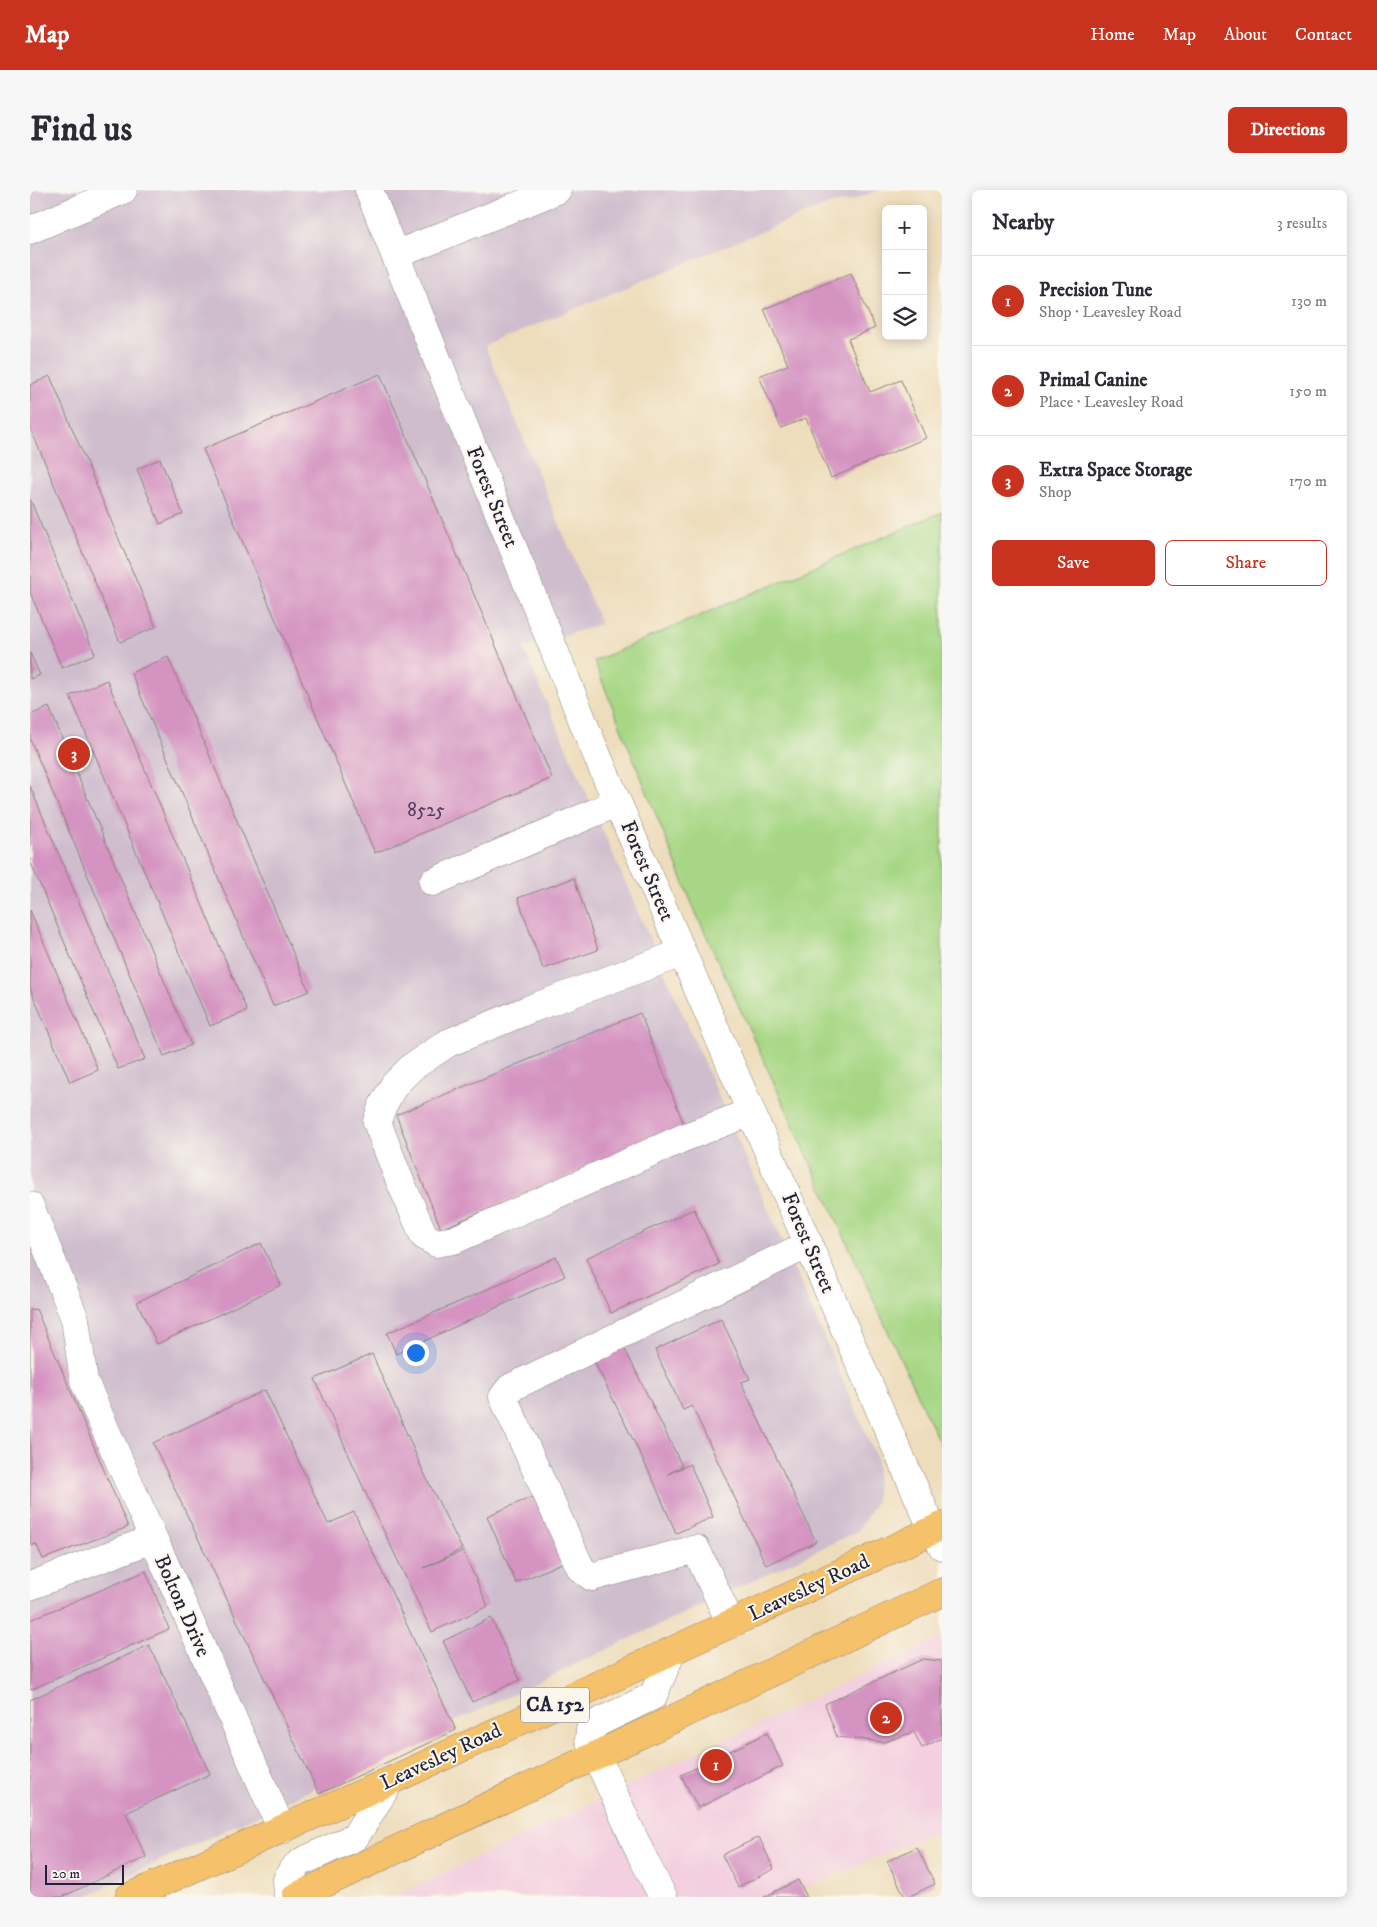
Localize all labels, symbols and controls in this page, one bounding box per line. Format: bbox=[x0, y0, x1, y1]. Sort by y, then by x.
text: Map bbox=[25, 20, 69, 50]
text: Home bbox=[1090, 24, 1135, 46]
text: Map bbox=[1163, 24, 1196, 46]
text: About bbox=[1224, 24, 1267, 46]
text: Contact bbox=[1295, 24, 1352, 46]
button: Directions bbox=[1228, 107, 1347, 153]
text: Find us bbox=[30, 108, 132, 152]
map controls bbox=[882, 205, 927, 340]
button: + bbox=[882, 205, 927, 250]
text: Nearby bbox=[992, 210, 1054, 236]
text: 3 results bbox=[1277, 213, 1327, 233]
button: − bbox=[882, 250, 927, 295]
text: Precision Tune bbox=[1039, 279, 1152, 302]
text: 1 bbox=[1005, 291, 1011, 311]
text: 130 m bbox=[1291, 291, 1327, 311]
button: layers bbox=[882, 295, 927, 340]
text: Shop · Leavesley Road bbox=[1039, 302, 1182, 322]
text: Primal Canine bbox=[1039, 369, 1147, 392]
text: 2 bbox=[1004, 381, 1012, 401]
text: 150 m bbox=[1289, 381, 1327, 401]
text: Place · Leavesley Road bbox=[1039, 392, 1183, 412]
street label: Forest Street bbox=[460, 443, 524, 552]
text: Extra Space Storage bbox=[1039, 459, 1192, 482]
text: 3 bbox=[1005, 471, 1011, 491]
text: 170 m bbox=[1289, 471, 1327, 491]
text: Shop bbox=[1039, 482, 1072, 502]
button: Save bbox=[992, 540, 1155, 586]
button: Share bbox=[1165, 540, 1327, 586]
pin: 3 bbox=[58, 735, 90, 773]
house number: 8525 bbox=[407, 799, 445, 822]
street label: Forest Street bbox=[614, 817, 680, 925]
street label: Forest Street bbox=[775, 1189, 841, 1297]
your location bbox=[403, 1340, 429, 1366]
street label: Leavesley Road bbox=[744, 1548, 874, 1627]
street label: Bolton Drive bbox=[148, 1551, 216, 1661]
road number: CA 152 bbox=[521, 1688, 589, 1722]
pin: 2 bbox=[870, 1699, 902, 1737]
street label: Leavesley Road bbox=[376, 1717, 506, 1796]
pin: 1 bbox=[700, 1746, 732, 1784]
scale bar bbox=[45, 1862, 124, 1885]
text: 20 m bbox=[52, 1865, 80, 1883]

